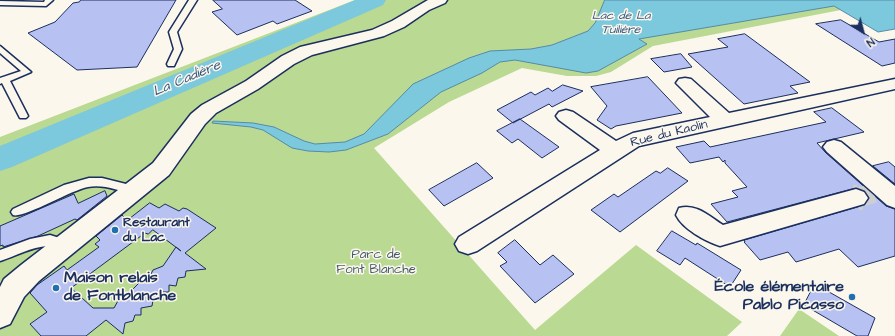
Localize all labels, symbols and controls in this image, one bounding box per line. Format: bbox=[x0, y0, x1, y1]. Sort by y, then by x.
water label: Lac de La Tuilière bbox=[592, 9, 650, 37]
north arrow bbox=[843, 12, 883, 52]
text: N bbox=[863, 34, 878, 50]
water label: La Cadière bbox=[151, 57, 223, 101]
street label: Rue du Kaolin bbox=[629, 117, 709, 151]
place label: Restaurant du Lac bbox=[123, 215, 190, 246]
marker: Restaurant du Lac bbox=[110, 225, 120, 235]
park label: Parc de Font Blanche bbox=[336, 247, 416, 278]
place label: Maison relais de Fontblanche bbox=[64, 269, 176, 307]
place label: École élémentaire Pablo Picasso bbox=[714, 278, 844, 316]
marker: Maison relais de Fontblanche bbox=[51, 283, 61, 293]
marker: École élémentaire Pablo Picasso bbox=[847, 292, 857, 302]

